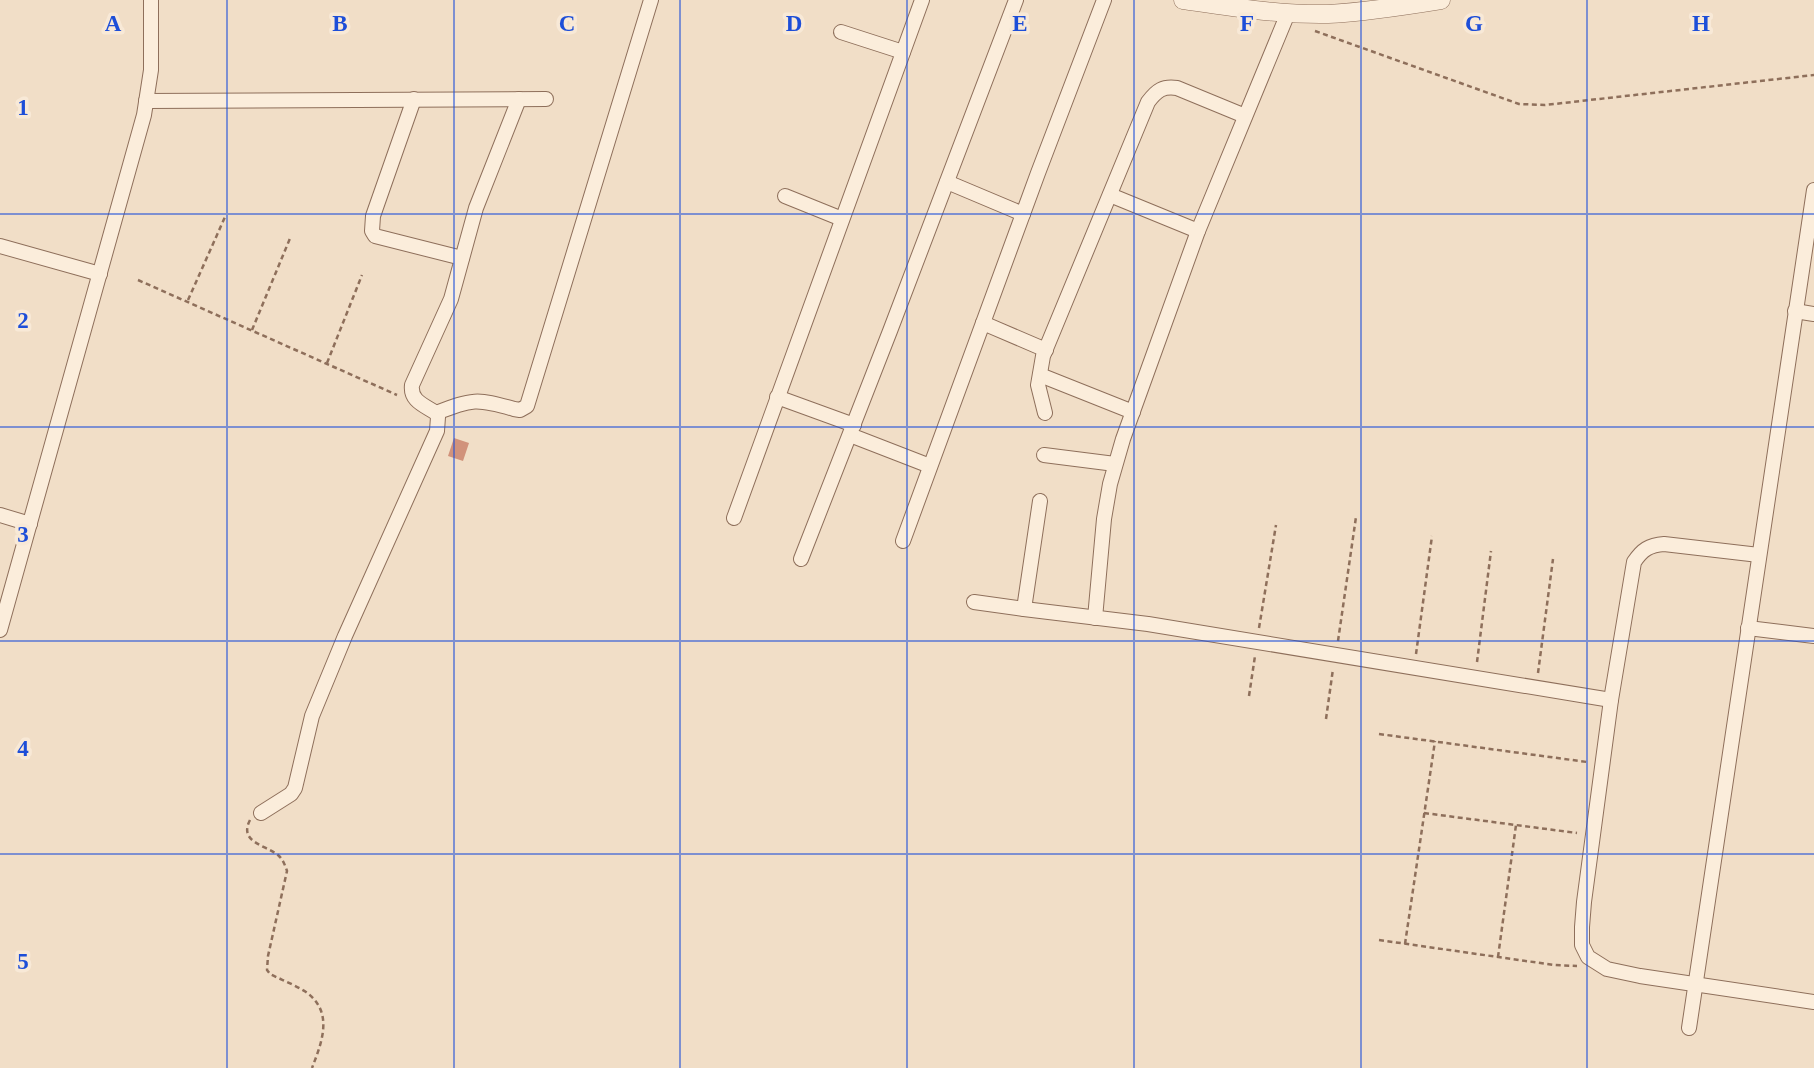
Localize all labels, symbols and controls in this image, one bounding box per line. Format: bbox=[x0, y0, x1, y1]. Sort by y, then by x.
text: A bbox=[105, 11, 122, 36]
text: B bbox=[332, 11, 348, 36]
text: C bbox=[559, 11, 575, 36]
text: D bbox=[786, 11, 802, 36]
text: E bbox=[1012, 11, 1028, 36]
text: F bbox=[1240, 11, 1254, 36]
text: G bbox=[1465, 11, 1483, 36]
text: H bbox=[1692, 11, 1710, 36]
text: 1 bbox=[17, 95, 29, 120]
text: 2 bbox=[17, 308, 29, 333]
text: 3 bbox=[17, 522, 29, 547]
text: 4 bbox=[17, 736, 29, 761]
text: 5 bbox=[17, 949, 29, 974]

